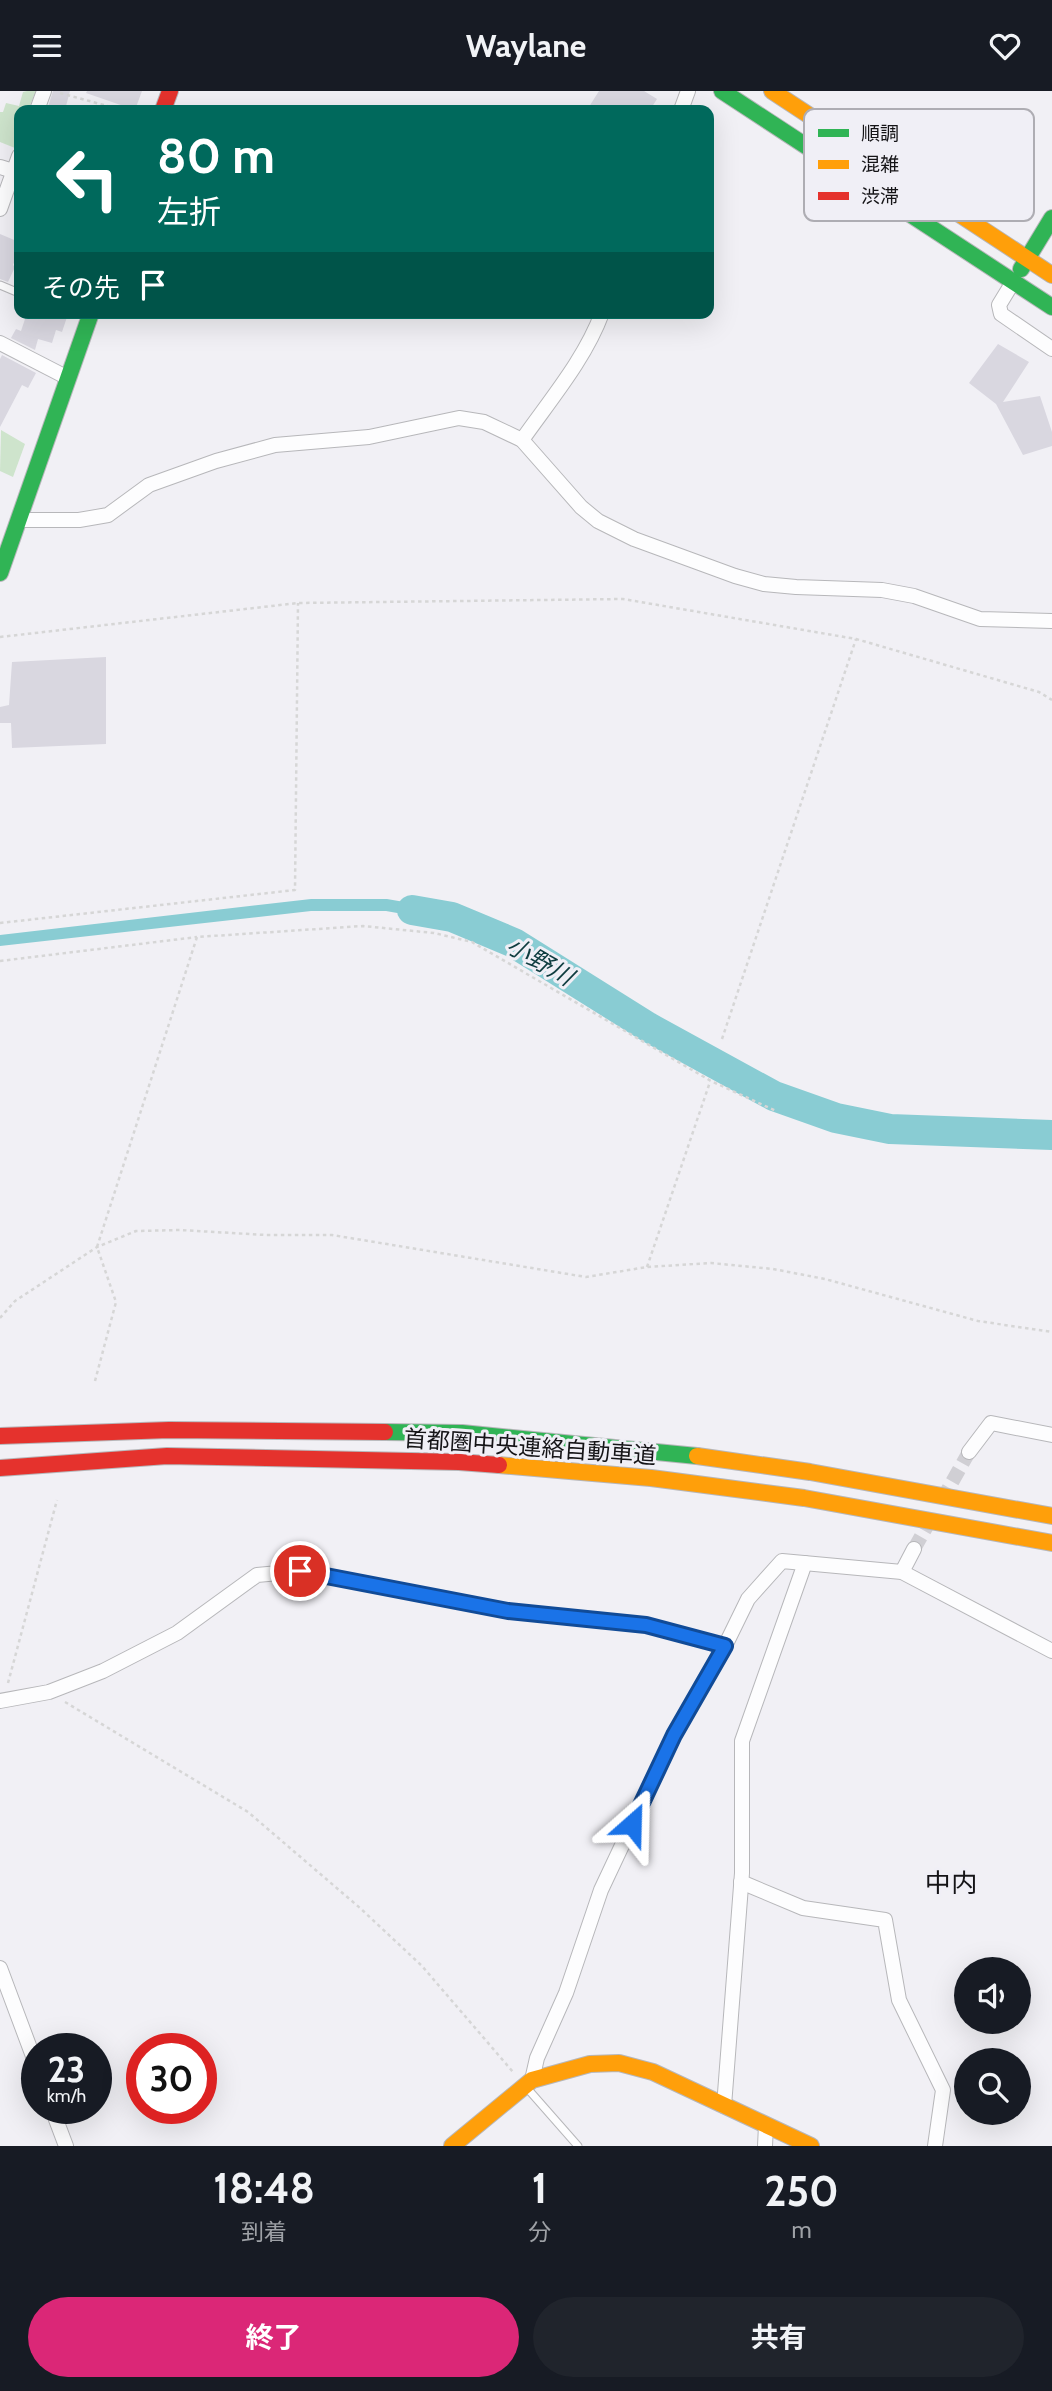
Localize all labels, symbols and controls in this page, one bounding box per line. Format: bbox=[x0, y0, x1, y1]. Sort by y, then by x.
text: Waylane bbox=[466, 26, 586, 65]
icon: menu bbox=[28, 27, 66, 65]
icon: heart bbox=[986, 27, 1024, 65]
legend bbox=[804, 109, 1034, 221]
text: 順調 bbox=[861, 122, 899, 145]
text: 80 m bbox=[157, 126, 275, 185]
icon: left bbox=[42, 133, 133, 224]
text: 混雑 bbox=[861, 153, 899, 176]
text: 渋滞 bbox=[861, 185, 899, 208]
text: 左折 bbox=[157, 192, 221, 231]
icon: arrive bbox=[134, 266, 172, 304]
text: その先 bbox=[42, 272, 120, 304]
water label: 小野川 bbox=[502, 930, 581, 993]
street label: 首都圏中央連絡自動車道 bbox=[403, 1424, 657, 1470]
pin bbox=[270, 1541, 330, 1601]
icon: arrive bbox=[281, 1552, 319, 1590]
position arrow bbox=[595, 1787, 669, 1861]
district label: 中内 bbox=[925, 1867, 977, 1899]
map controls bbox=[954, 1957, 1031, 2125]
button: sound bbox=[954, 1957, 1031, 2034]
speed limit sign: 30 bbox=[126, 2033, 217, 2124]
text: 23 bbox=[48, 2048, 85, 2091]
button: search bbox=[954, 2048, 1031, 2125]
text: km/h bbox=[47, 2085, 86, 2107]
text: 18:48 bbox=[213, 2162, 315, 2214]
text: 1 bbox=[532, 2162, 547, 2214]
text: 250 bbox=[764, 2165, 839, 2217]
text: m bbox=[791, 2216, 812, 2244]
text: 到着 bbox=[241, 2218, 287, 2246]
text: 分 bbox=[528, 2218, 551, 2246]
button: 終了 bbox=[28, 2297, 519, 2377]
button: 共有 bbox=[533, 2297, 1024, 2377]

